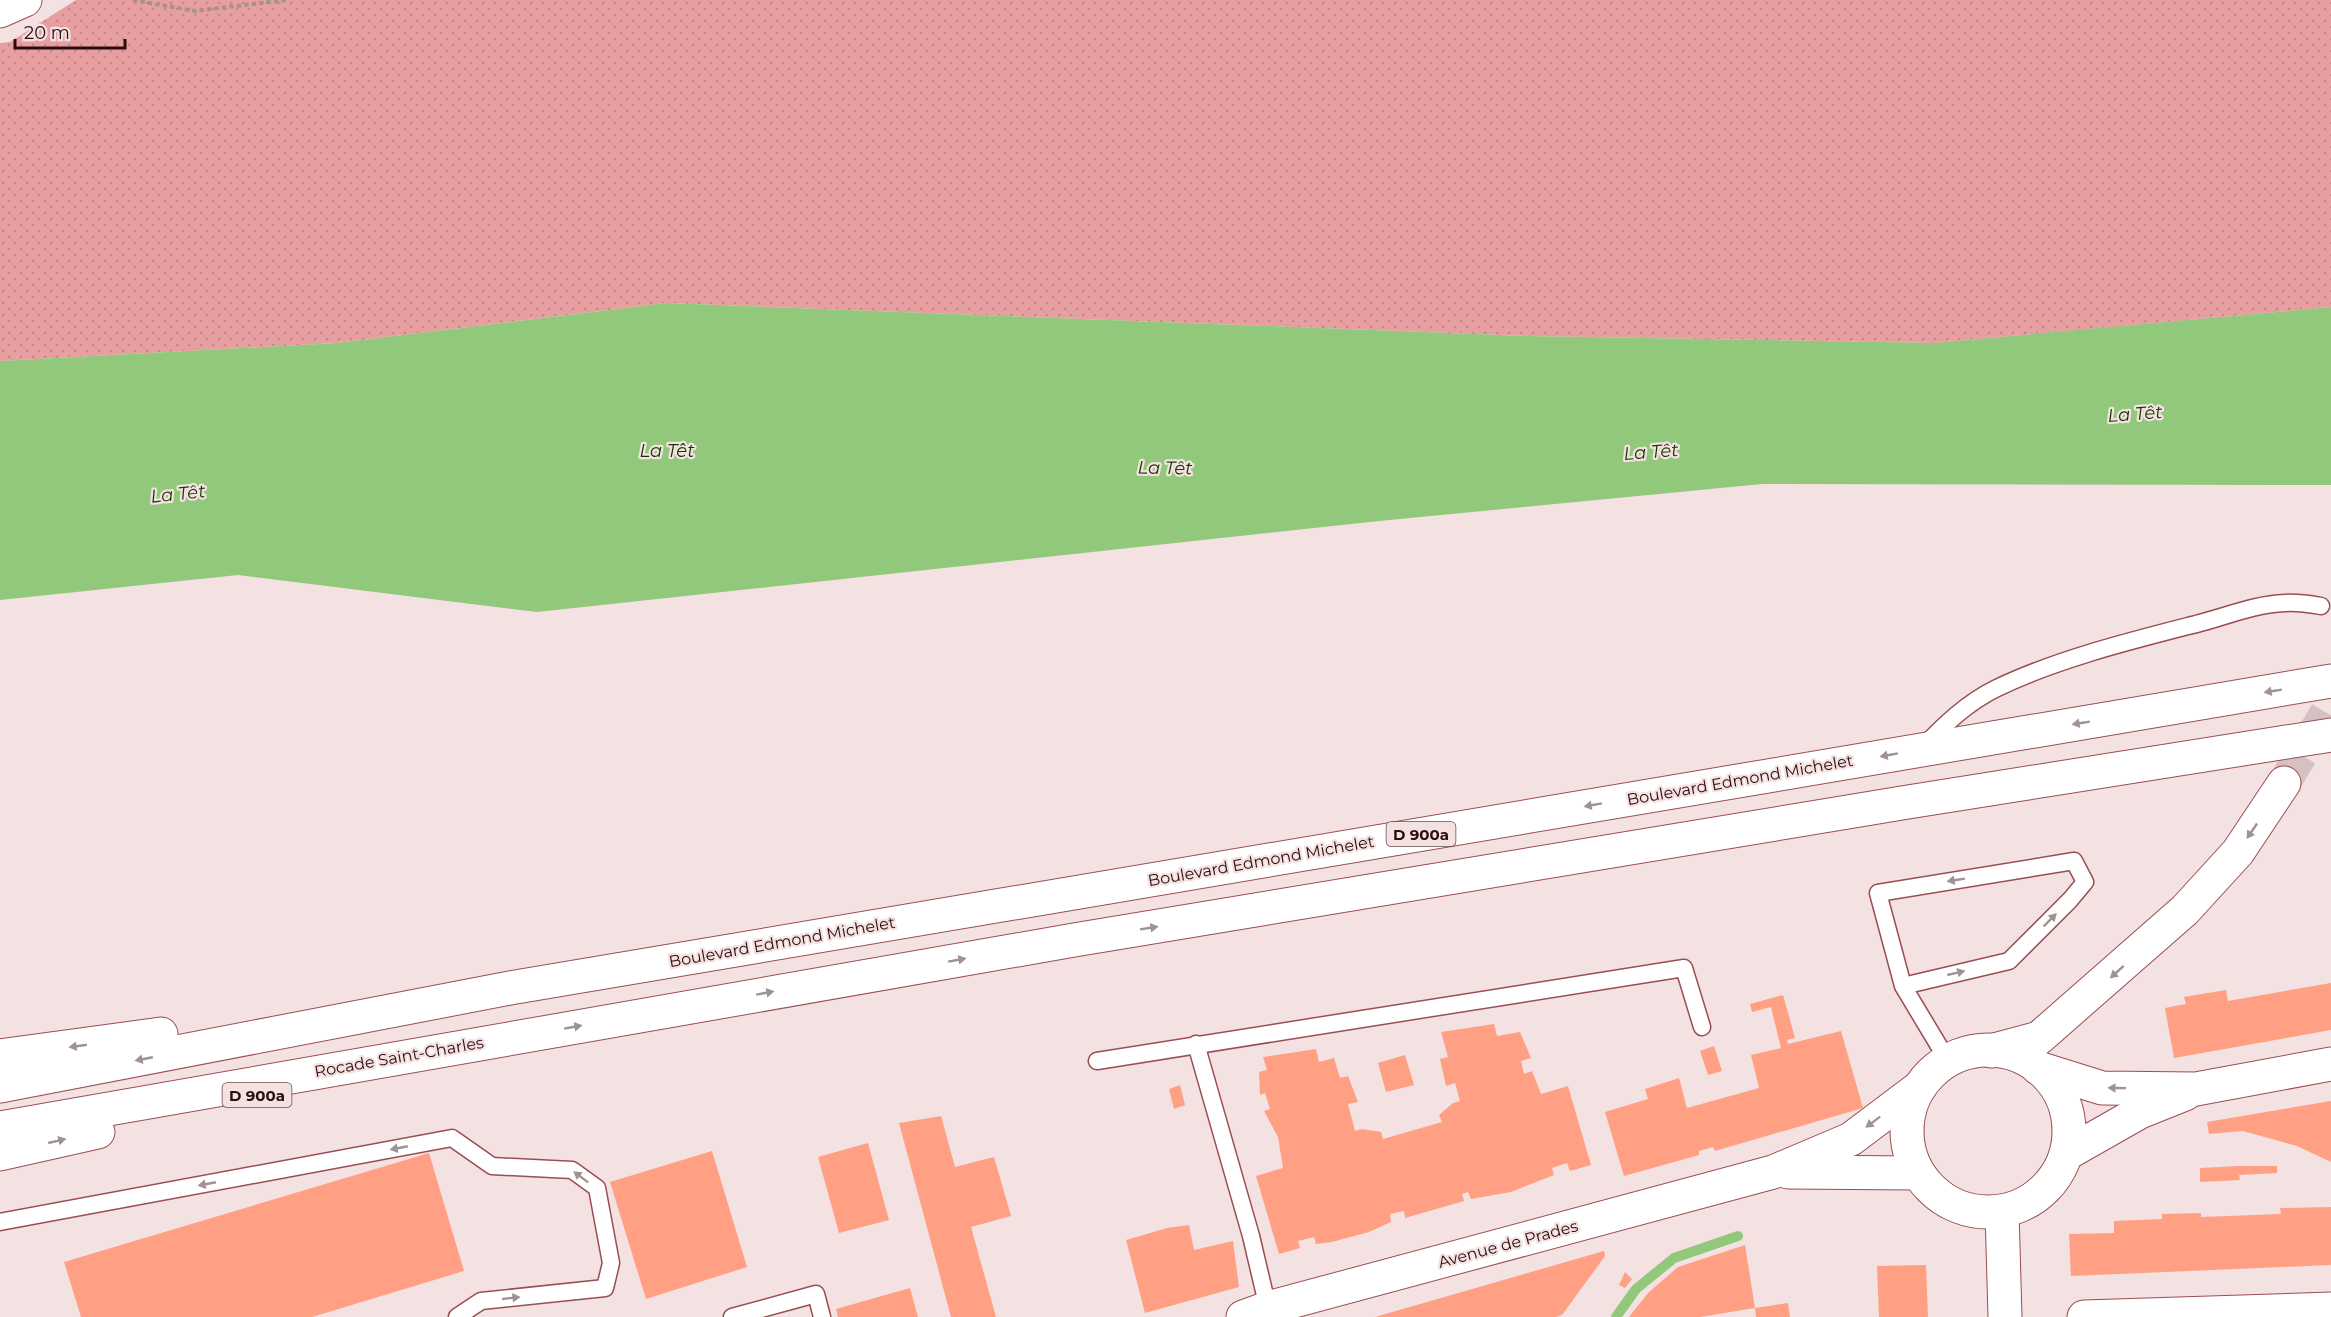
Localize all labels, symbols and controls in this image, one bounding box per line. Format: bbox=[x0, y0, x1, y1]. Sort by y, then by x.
scale bar bbox=[15, 12, 124, 50]
text: 20 m bbox=[24, 22, 70, 44]
water label: La Têt bbox=[2107, 401, 2164, 427]
water label: La Têt bbox=[1623, 439, 1680, 465]
water label: La Têt bbox=[640, 440, 695, 462]
water label: La Têt bbox=[1137, 457, 1193, 479]
water label: La Têt bbox=[150, 480, 207, 508]
one-way arrow bbox=[2264, 687, 2283, 696]
one-way arrow bbox=[2071, 719, 2090, 728]
street label: Boulevard Edmond Michelet bbox=[1625, 751, 1855, 809]
one-way arrow bbox=[1879, 751, 1898, 760]
one-way arrow bbox=[1583, 801, 1602, 810]
road number: D 900a bbox=[1386, 822, 1456, 846]
one-way arrow bbox=[2246, 823, 2257, 840]
street label: Boulevard Edmond Michelet bbox=[1146, 832, 1376, 890]
one-way arrow bbox=[1946, 876, 1965, 885]
street label: Boulevard Edmond Michelet bbox=[667, 913, 897, 971]
one-way arrow bbox=[2043, 913, 2057, 927]
one-way arrow bbox=[1140, 923, 1159, 932]
one-way arrow bbox=[947, 955, 966, 964]
one-way arrow bbox=[2110, 965, 2125, 978]
one-way arrow bbox=[1947, 968, 1965, 978]
one-way arrow bbox=[755, 989, 774, 998]
one-way arrow bbox=[563, 1022, 582, 1031]
street label: Rocade Saint-Charles bbox=[313, 1033, 485, 1081]
one-way arrow bbox=[68, 1041, 87, 1050]
one-way arrow bbox=[134, 1055, 153, 1064]
road number: D 900a bbox=[222, 1083, 292, 1107]
one-way arrow bbox=[2107, 1083, 2126, 1093]
one-way arrow bbox=[1865, 1116, 1881, 1129]
one-way arrow bbox=[48, 1136, 67, 1145]
one-way arrow bbox=[389, 1144, 408, 1153]
one-way arrow bbox=[574, 1171, 589, 1183]
one-way arrow bbox=[197, 1180, 216, 1189]
street label: Avenue de Prades bbox=[1436, 1216, 1580, 1272]
one-way arrow bbox=[501, 1293, 520, 1303]

